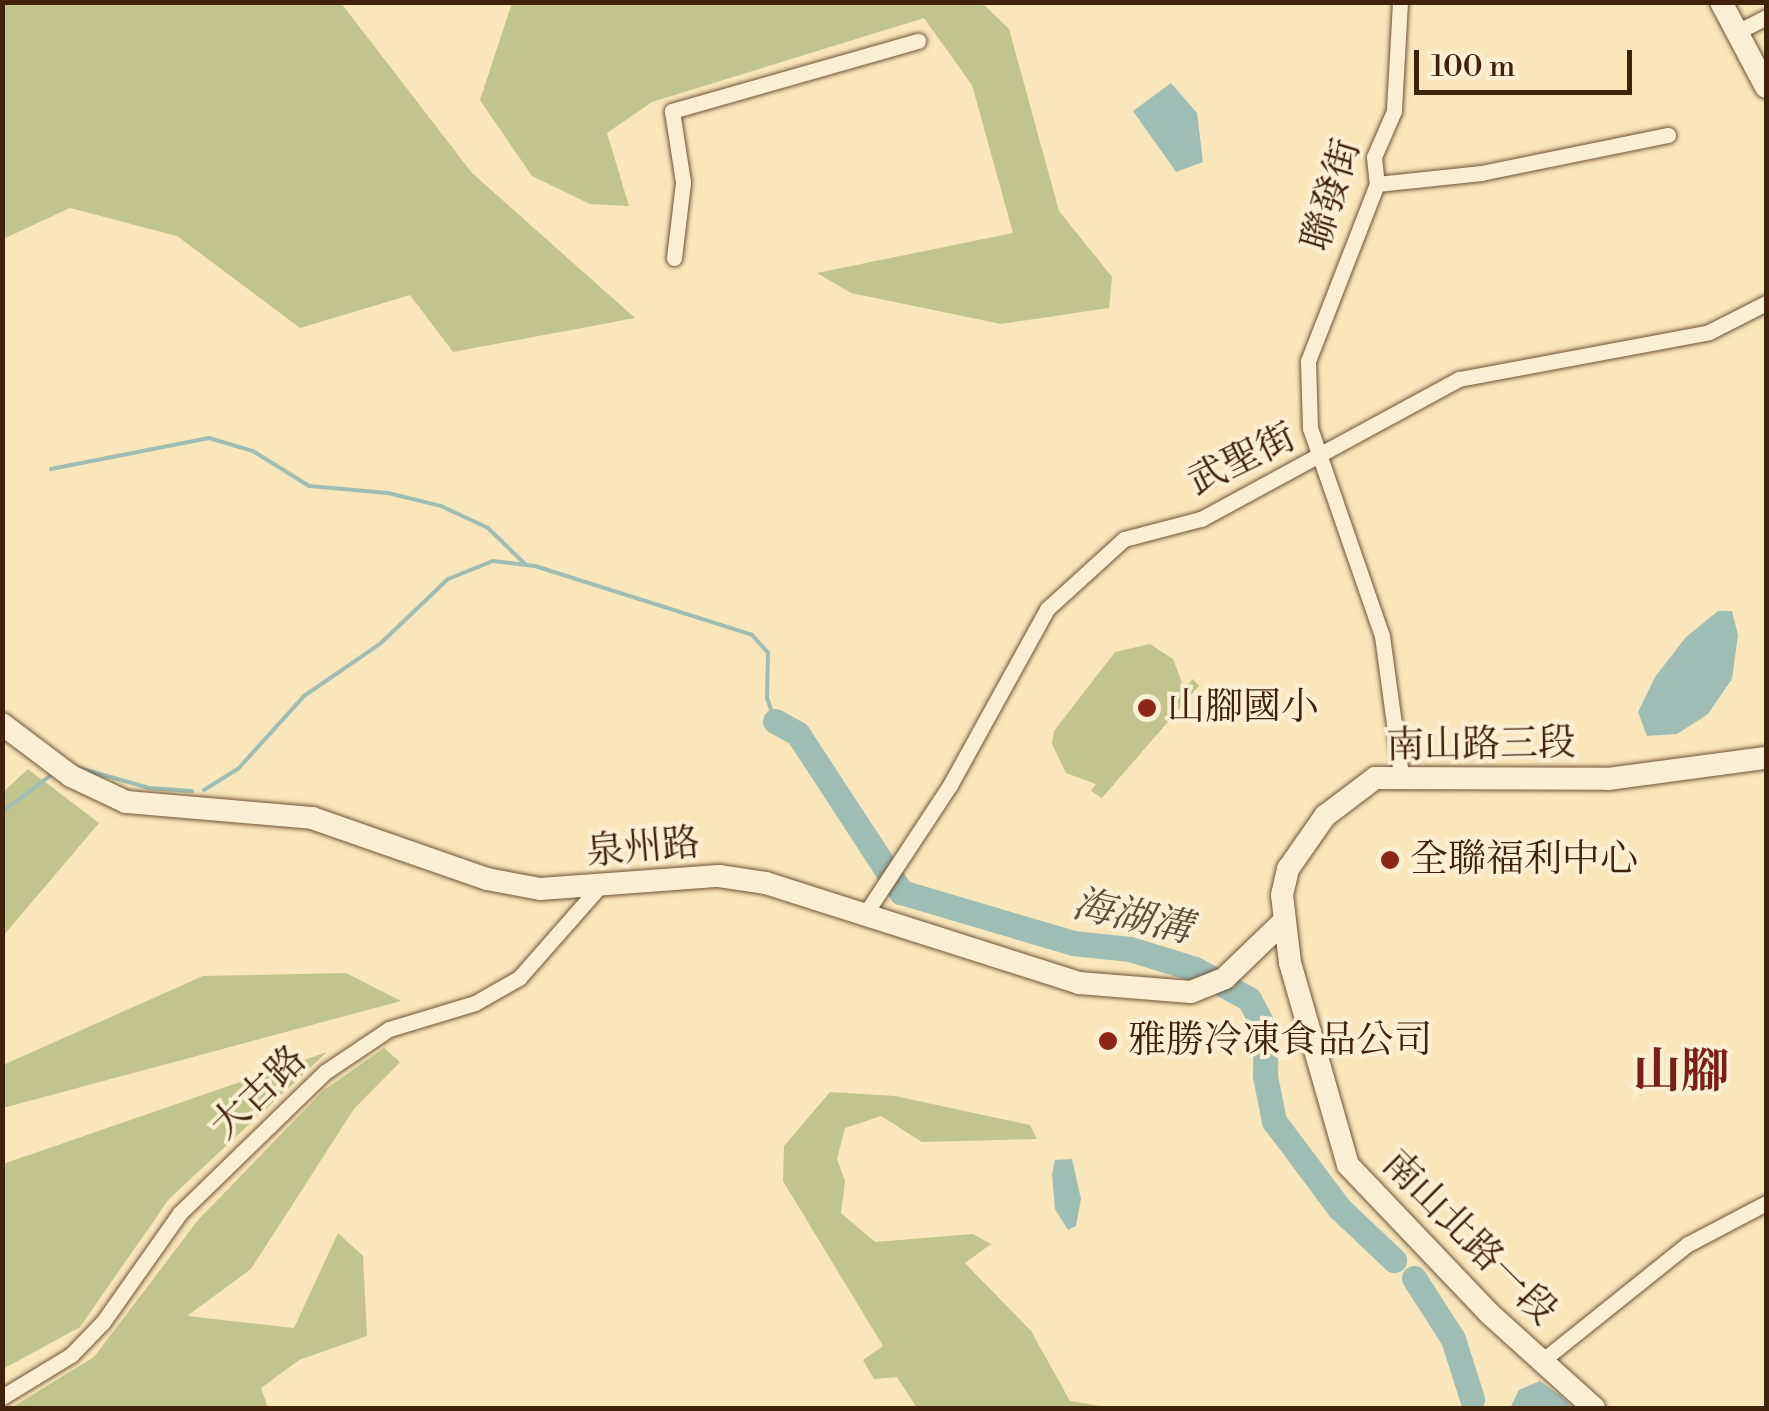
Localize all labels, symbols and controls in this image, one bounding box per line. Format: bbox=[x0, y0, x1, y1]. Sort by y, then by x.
scale bar bbox=[1419, 30, 1636, 92]
text: 100 m bbox=[1431, 48, 1515, 86]
street label: 聯發街 bbox=[1294, 134, 1370, 256]
street label: 武聖街 bbox=[1181, 415, 1303, 505]
place label: 山腳國小 bbox=[1167, 685, 1319, 731]
marker: 山腳國小 bbox=[1136, 697, 1158, 719]
street label: 南山路三段 bbox=[1386, 721, 1576, 769]
street label: 泉州路 bbox=[584, 820, 702, 876]
place label: 全聯福利中心 bbox=[1410, 837, 1638, 883]
marker: 全聯福利中心 bbox=[1379, 849, 1401, 871]
water label: 海湖溝 bbox=[1068, 880, 1196, 954]
place label: 雅勝冷凍食品公司 bbox=[1128, 1018, 1432, 1064]
marker: 雅勝冷凍食品公司 bbox=[1097, 1030, 1119, 1052]
street label: 大古路 bbox=[202, 1037, 316, 1149]
district label: 山腳 bbox=[1633, 1045, 1729, 1103]
street label: 南山北路一段 bbox=[1372, 1141, 1566, 1335]

